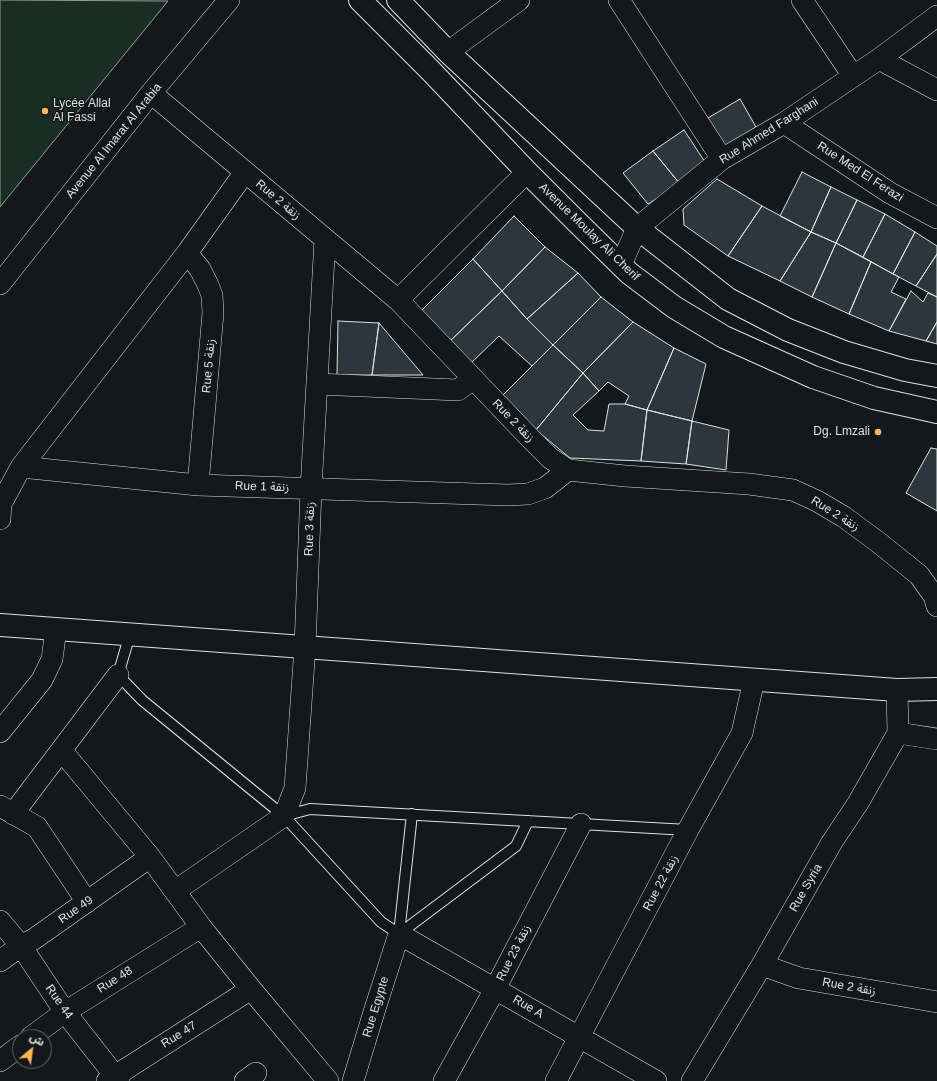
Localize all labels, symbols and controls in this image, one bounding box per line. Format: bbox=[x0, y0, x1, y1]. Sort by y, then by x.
street label: Avenue Al Imarat Al Arabia bbox=[63, 81, 165, 201]
street label: Rue Ahmed Farghani bbox=[717, 95, 821, 167]
place label: Lycée Allal Al Fassi bbox=[53, 97, 111, 125]
marker: Lycée Allal Al Fassi bbox=[40, 106, 50, 116]
street label: Rue Med El Ferazi bbox=[814, 139, 906, 205]
street label: Rue 2 زنقة bbox=[253, 177, 303, 223]
street label: Avenue Moulay Ali Cherif bbox=[536, 180, 642, 284]
street label: Rue 5 زنقة bbox=[199, 338, 219, 394]
street label: Rue 2 زنقة bbox=[489, 396, 537, 446]
place label: Dg. Lmzali bbox=[813, 425, 870, 439]
marker: Dg. Lmzali bbox=[873, 427, 883, 437]
street label: Rue 1 زنقة bbox=[235, 479, 289, 495]
street label: Rue 2 زنقة bbox=[808, 493, 862, 535]
street label: Rue 3 زنقة bbox=[302, 502, 318, 556]
street label: Rue 22 زنقة bbox=[640, 853, 682, 913]
street label: Rue Syria bbox=[787, 862, 825, 914]
street label: Rue 49 bbox=[56, 893, 96, 927]
street label: Rue 23 زنقة bbox=[494, 923, 534, 983]
street label: Rue 48 bbox=[95, 964, 135, 996]
street label: Rue Egypte bbox=[360, 975, 392, 1039]
street label: Rue 2 زنقة bbox=[821, 975, 877, 999]
street label: Rue 44 bbox=[42, 982, 76, 1022]
street label: Rue A bbox=[510, 992, 546, 1022]
street label: Rue 47 bbox=[159, 1019, 199, 1051]
north arrow bbox=[12, 1029, 52, 1069]
text: ش bbox=[28, 1030, 47, 1048]

